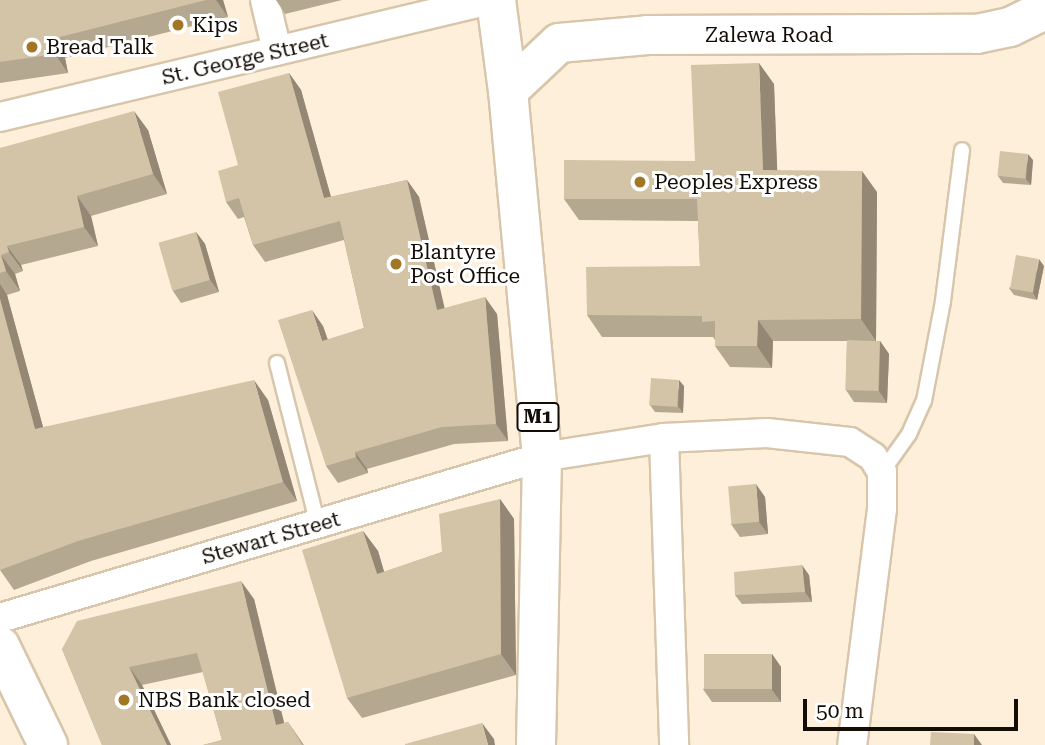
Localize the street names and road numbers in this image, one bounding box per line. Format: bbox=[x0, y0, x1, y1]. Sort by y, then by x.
street label: Zalewa Road bbox=[705, 22, 833, 48]
street label: St. George Street bbox=[159, 28, 331, 90]
road number: M1 bbox=[515, 402, 561, 432]
street label: Stewart Street bbox=[199, 506, 343, 570]

